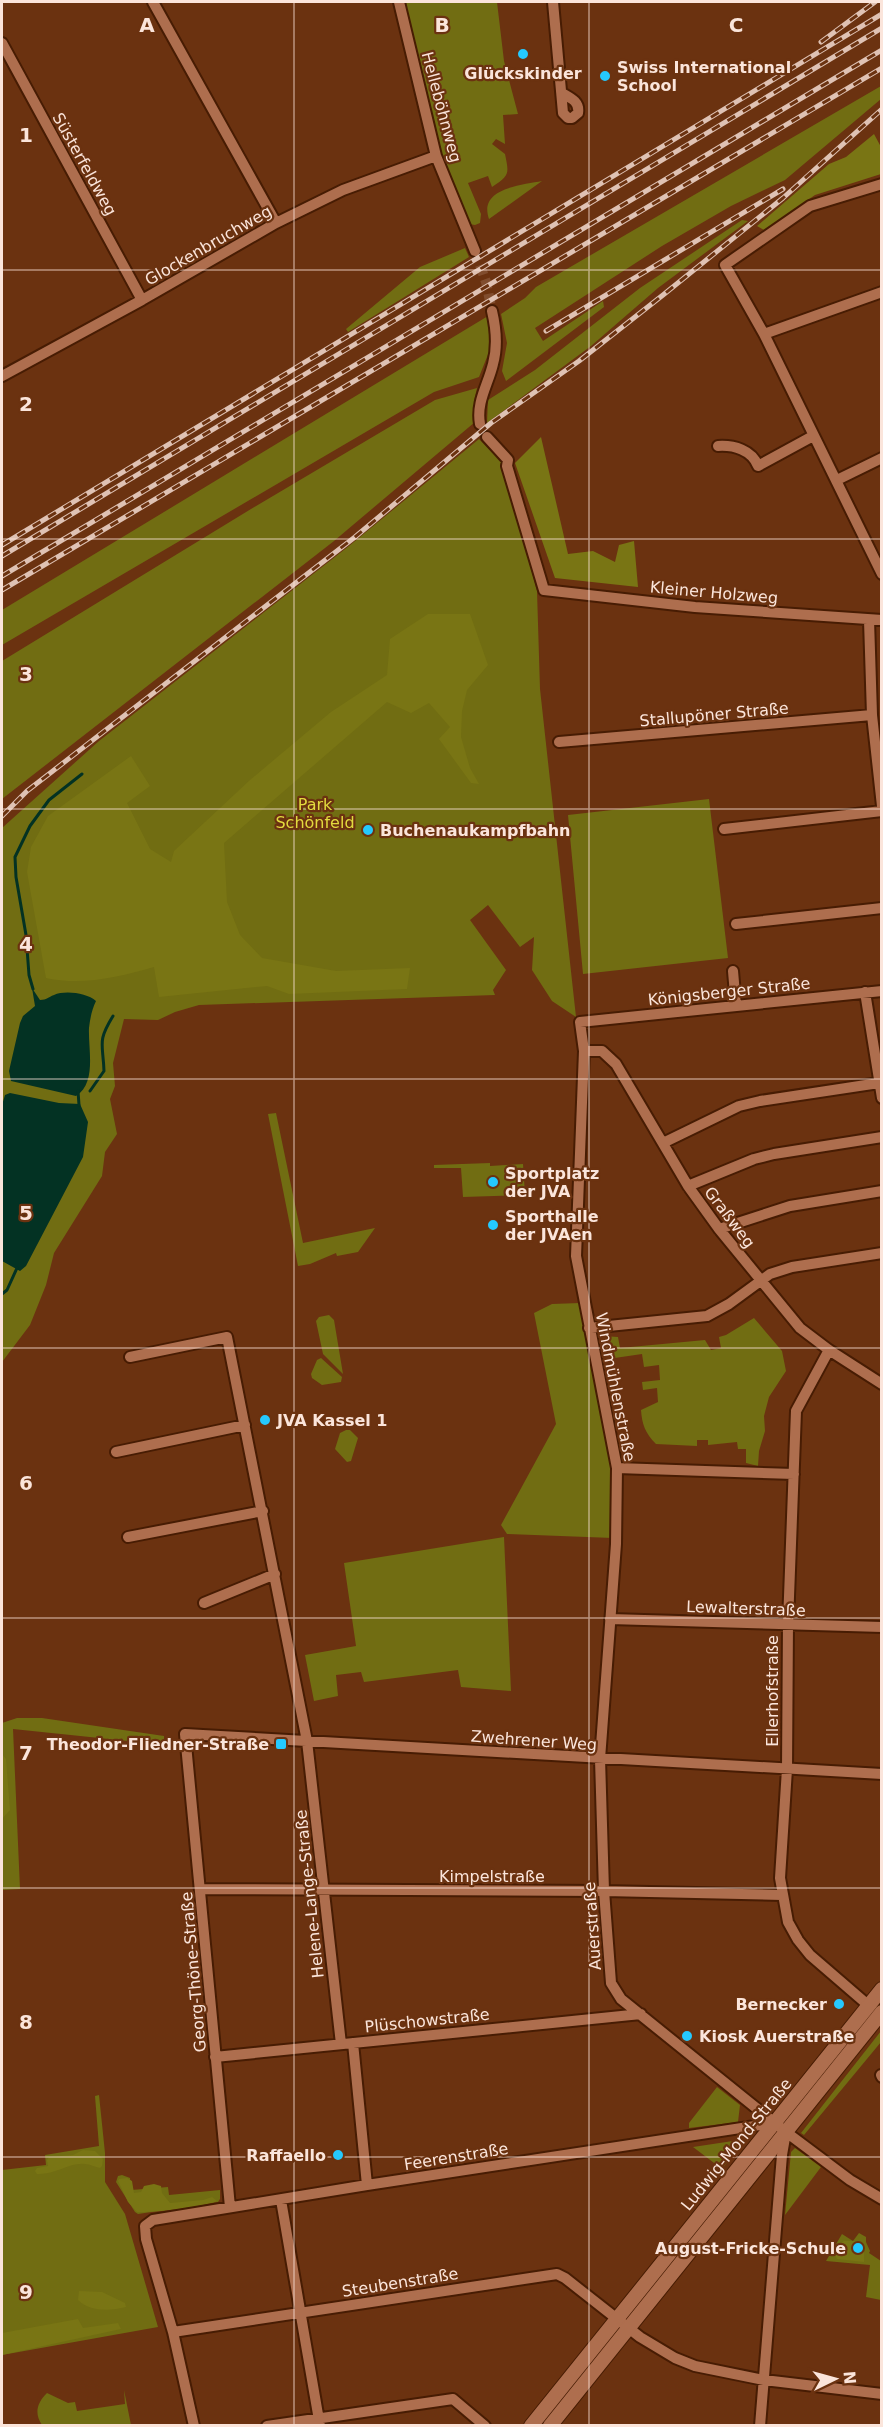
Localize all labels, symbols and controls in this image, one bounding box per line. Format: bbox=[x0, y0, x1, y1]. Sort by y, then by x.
text: A bbox=[139, 13, 155, 37]
text: B bbox=[434, 13, 450, 37]
text: C bbox=[729, 13, 743, 37]
marker: Glückskinder bbox=[516, 47, 530, 61]
street label: Helleböhnweg bbox=[418, 50, 465, 165]
place label: Swiss International School bbox=[617, 58, 791, 95]
place label: Glückskinder bbox=[464, 64, 582, 83]
marker: Swiss International School bbox=[598, 69, 612, 83]
street label: Süsterfeldweg bbox=[48, 110, 121, 219]
text: 1 bbox=[19, 123, 33, 147]
street label: Glockenbruchweg bbox=[142, 201, 275, 289]
text: 2 bbox=[19, 392, 33, 416]
street label: Kleiner Holzweg bbox=[649, 577, 779, 608]
text: 3 bbox=[19, 662, 33, 686]
street label: Stallupöner Straße bbox=[639, 699, 789, 730]
park label: Park Schönfeld bbox=[275, 795, 355, 832]
place label: Buchenaukampfbahn bbox=[380, 821, 570, 840]
marker: Buchenaukampfbahn bbox=[361, 823, 375, 837]
text: 4 bbox=[19, 932, 33, 956]
street label: Königsberger Straße bbox=[647, 974, 811, 1009]
place label: Sportplatz der JVA bbox=[505, 1164, 599, 1201]
marker: Sportplatz der JVA bbox=[486, 1175, 500, 1189]
street label: Graßweg bbox=[700, 1183, 759, 1252]
text: 5 bbox=[19, 1201, 33, 1225]
place label: Sporthalle der JVAen bbox=[505, 1207, 599, 1244]
marker: Sporthalle der JVAen bbox=[486, 1218, 500, 1232]
street label: Windmühlenstraße bbox=[592, 1311, 639, 1463]
place label: JVA Kassel 1 bbox=[276, 1411, 387, 1430]
marker: JVA Kassel 1 bbox=[258, 1413, 272, 1427]
text: 6 bbox=[19, 1471, 33, 1495]
street label: Lewalterstraße bbox=[686, 1597, 806, 1620]
street label: Ellerhofstraße bbox=[763, 1635, 782, 1747]
street label: Zwehrener Weg bbox=[470, 1727, 598, 1754]
place label: Theodor-Fliedner-Straße bbox=[47, 1735, 269, 1754]
marker: Theodor-Fliedner-Straße bbox=[274, 1737, 288, 1751]
text: 7 bbox=[19, 1741, 33, 1765]
street label: Helene-Lange-Straße bbox=[291, 1809, 328, 1979]
street label: Kimpelstraße bbox=[439, 1867, 545, 1886]
street label: Auerstraße bbox=[580, 1881, 605, 1971]
street label: Georg-Thöne-Straße bbox=[177, 1891, 210, 2053]
place label: Bernecker bbox=[735, 1995, 827, 2014]
marker: Bernecker bbox=[832, 1997, 846, 2011]
street label: Plüschowstraße bbox=[364, 2005, 490, 2036]
text: 8 bbox=[19, 2010, 33, 2034]
place label: Kiosk Auerstraße bbox=[699, 2027, 854, 2046]
marker: Kiosk Auerstraße bbox=[680, 2029, 694, 2043]
street label: Ludwig-Mond-Straße bbox=[677, 2074, 796, 2214]
street label: Feerenstraße bbox=[403, 2139, 509, 2174]
place label: Raffaello bbox=[246, 2146, 326, 2165]
marker: Raffaello bbox=[331, 2148, 345, 2162]
place label: August-Fricke-Schule bbox=[655, 2239, 846, 2258]
marker: August-Fricke-Schule bbox=[851, 2241, 865, 2255]
street label: Steubenstraße bbox=[341, 2264, 460, 2301]
text: 9 bbox=[19, 2280, 33, 2304]
north arrow bbox=[805, 2349, 865, 2409]
text: N bbox=[839, 2370, 859, 2385]

